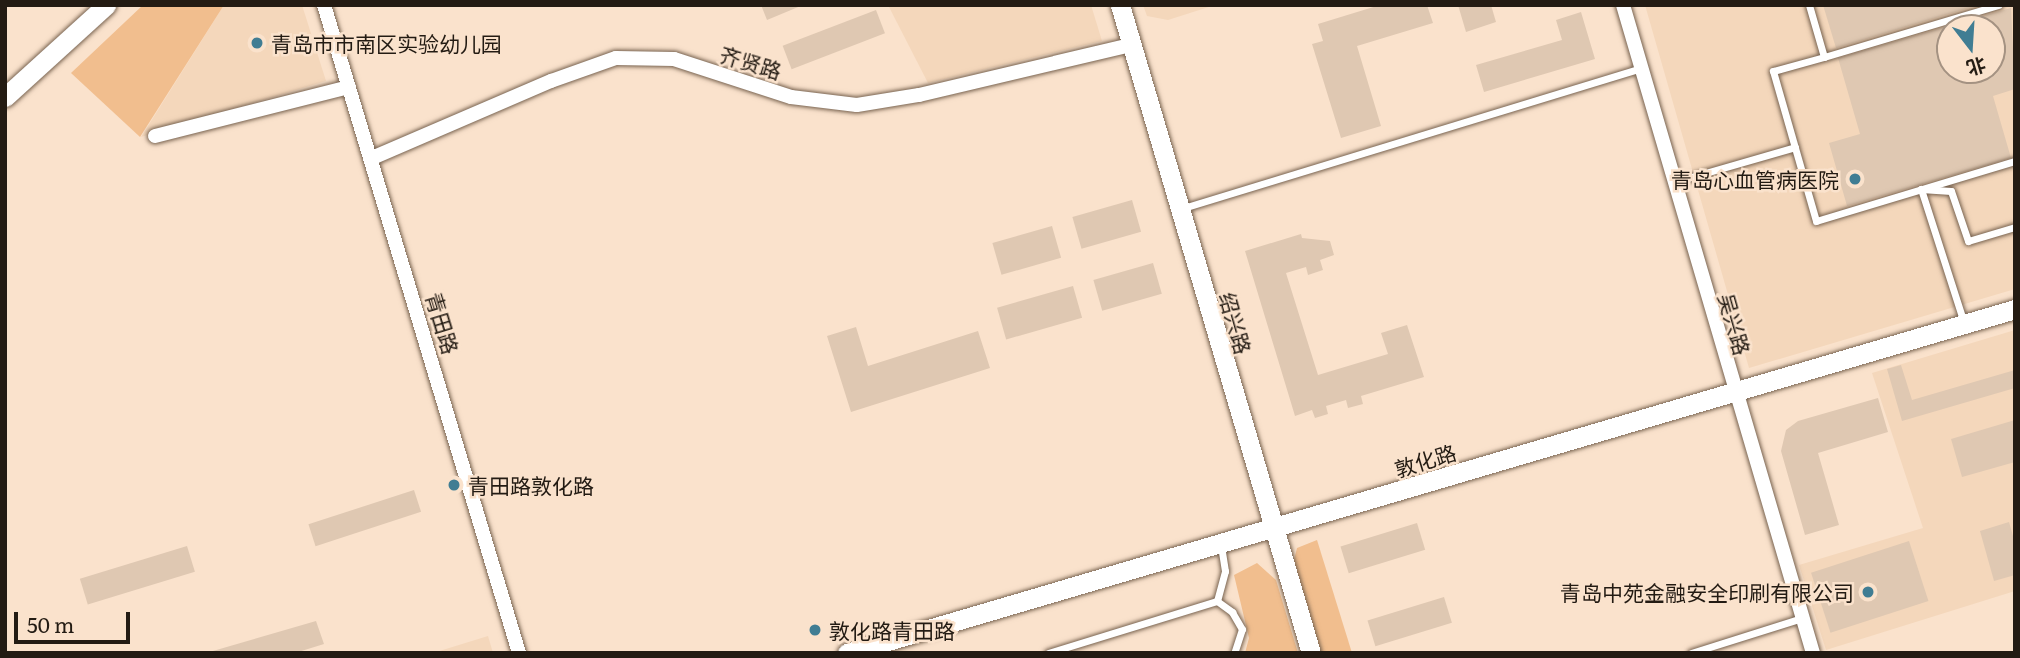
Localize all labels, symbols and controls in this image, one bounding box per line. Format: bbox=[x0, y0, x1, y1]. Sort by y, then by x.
north arrow bbox=[1936, 14, 2006, 84]
place label: 青岛市市南区实验幼儿园 bbox=[271, 30, 502, 56]
marker: 青岛市市南区实验幼儿园 bbox=[249, 35, 265, 51]
street label: 齐贤路 bbox=[717, 41, 785, 83]
text: 北 bbox=[1963, 51, 1990, 83]
place label: 青岛心血管病医院 bbox=[1671, 166, 1839, 192]
marker: 青岛心血管病医院 bbox=[1845, 169, 1865, 189]
street label: 青田路 bbox=[422, 289, 464, 357]
street label: 绍兴路 bbox=[1215, 289, 1257, 357]
street label: 吴兴路 bbox=[1714, 290, 1756, 358]
street label: 敦化路 bbox=[1391, 439, 1459, 481]
place label: 青田路敦化路 bbox=[468, 472, 594, 498]
marker: 青田路敦化路 bbox=[446, 477, 462, 493]
place label: 青岛中苑金融安全印刷有限公司 bbox=[1560, 579, 1854, 605]
marker: 青岛中苑金融安全印刷有限公司 bbox=[1860, 584, 1876, 600]
scale bar bbox=[18, 598, 133, 642]
text: 50 m bbox=[27, 608, 74, 639]
place label: 敦化路青田路 bbox=[829, 617, 955, 643]
marker: 敦化路青田路 bbox=[807, 622, 823, 638]

